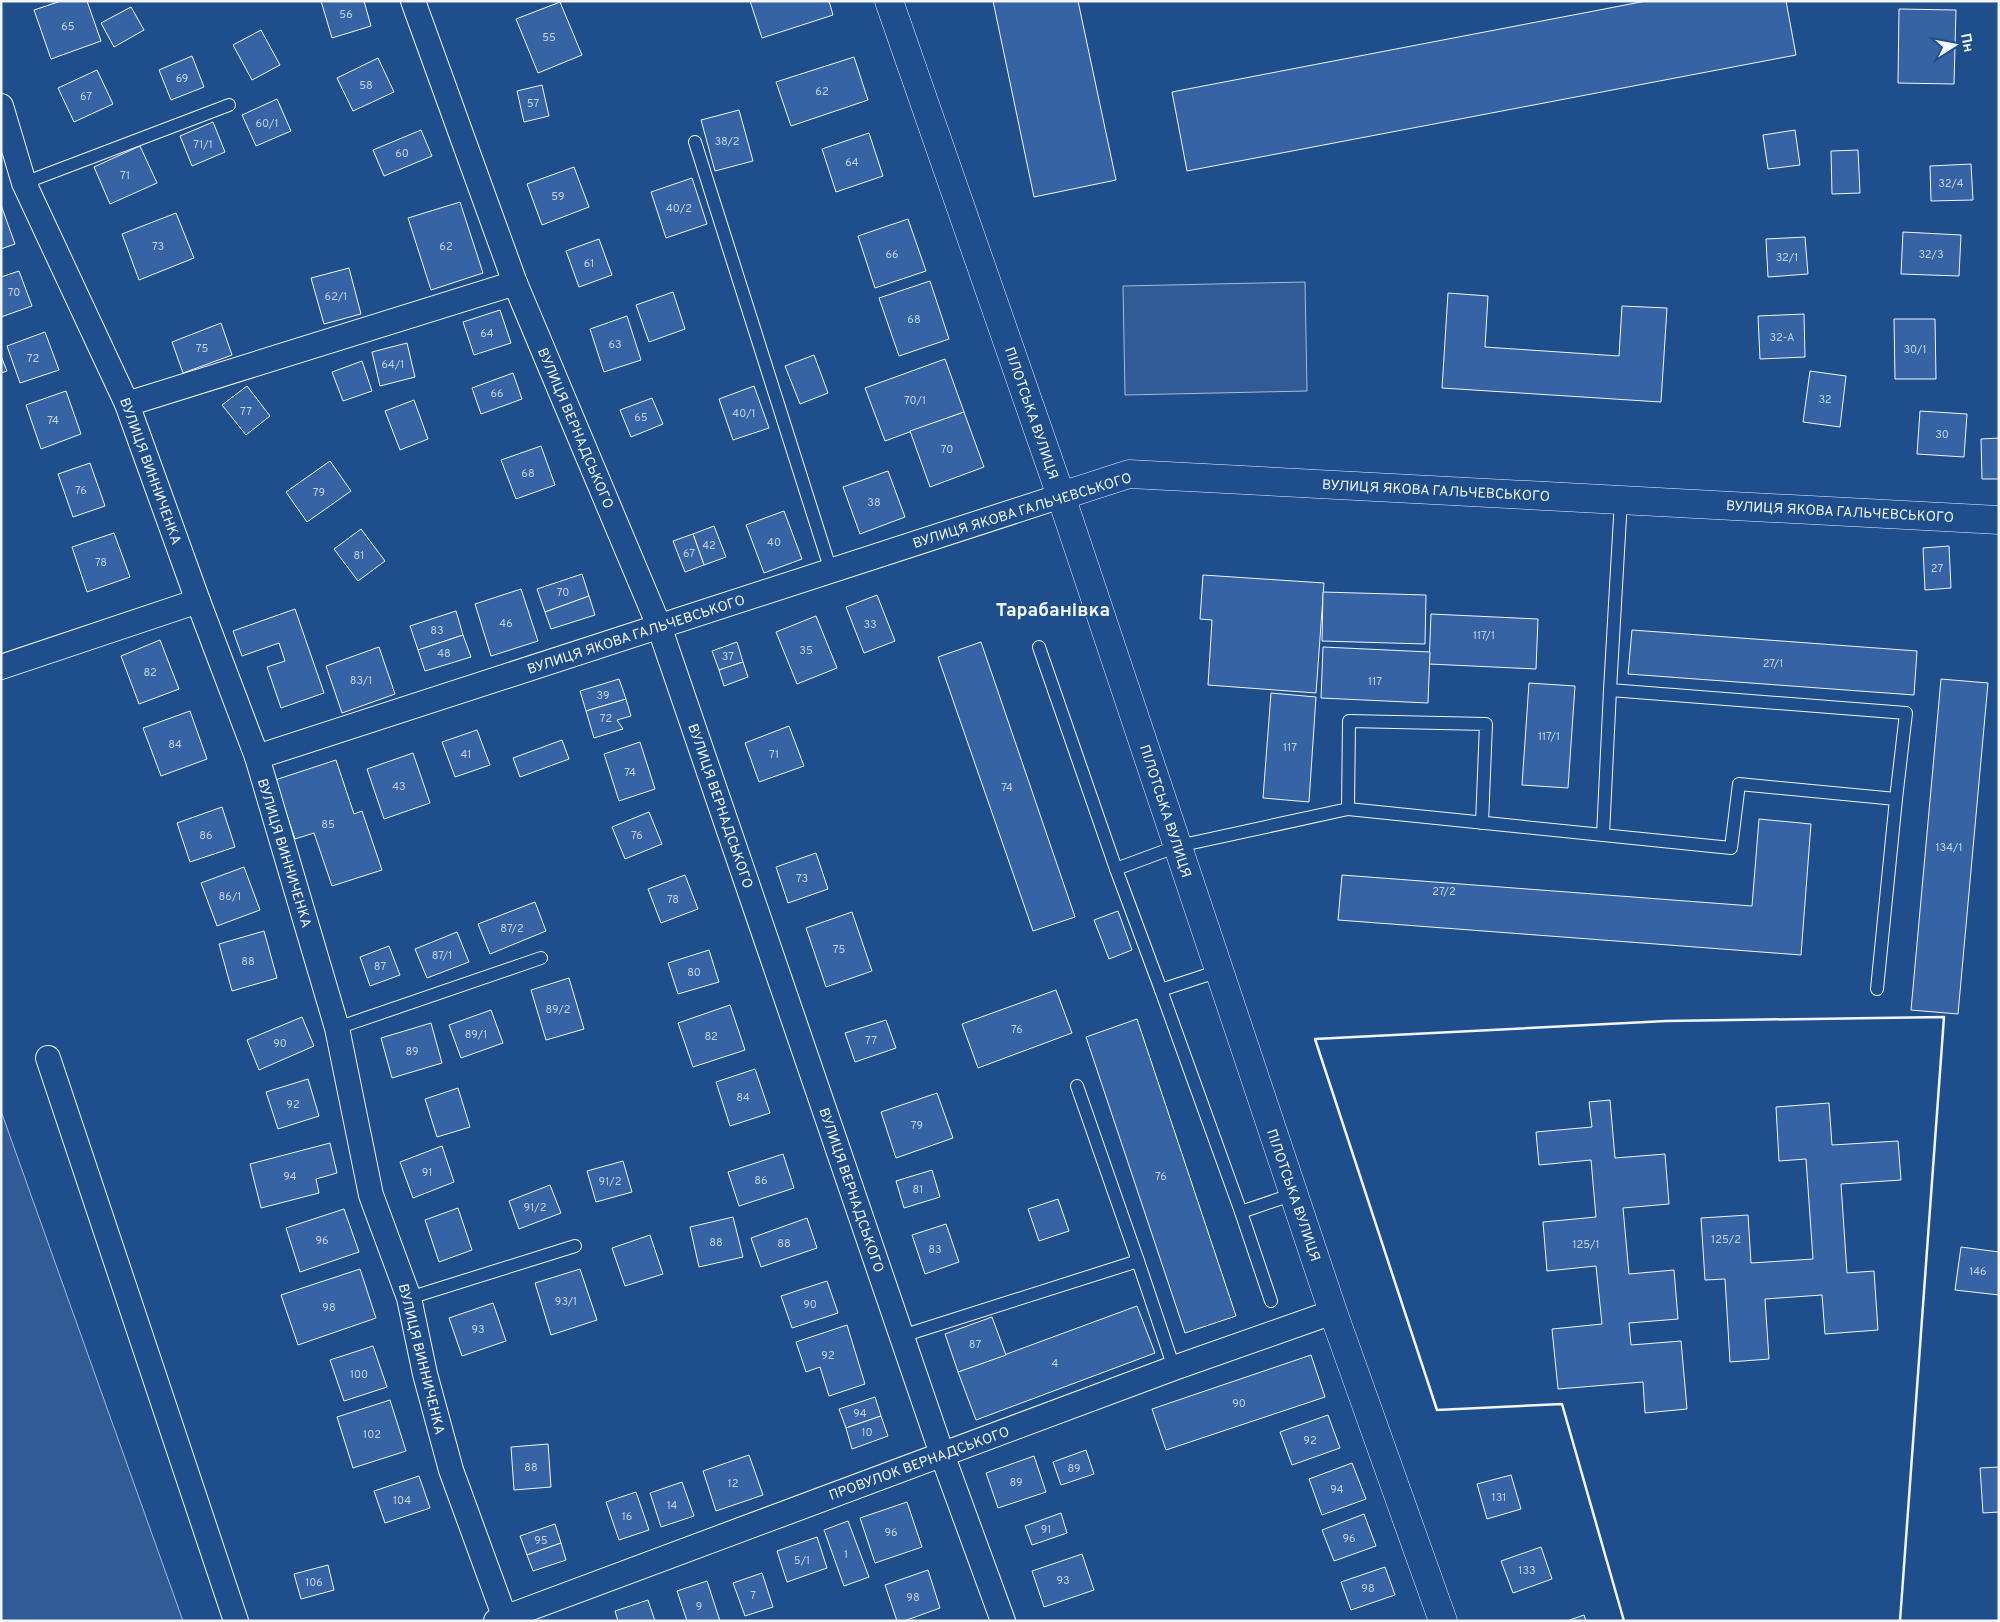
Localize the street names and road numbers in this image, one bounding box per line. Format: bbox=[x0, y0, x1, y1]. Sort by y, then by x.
street label: ПІЛОТСЬКА ВУЛИЦЯ bbox=[1000, 345, 1061, 482]
street label: ВУЛИЦЯ ВЕРНАДСЬКОГО bbox=[533, 346, 616, 512]
street label: ВУЛИЦЯ ВИННИЧЕНКА bbox=[115, 396, 184, 547]
street label: ВУЛИЦЯ ЯКОВА ГАЛЬЧЕВСЬКОГО bbox=[911, 470, 1134, 553]
street label: ВУЛИЦЯ ЯКОВА ГАЛЬЧЕВСЬКОГО bbox=[1322, 477, 1550, 506]
street label: ВУЛИЦЯ ЯКОВА ГАЛЬЧЕВСЬКОГО bbox=[1726, 498, 1954, 527]
street label: ВУЛИЦЯ ЯКОВА ГАЛЬЧЕВСЬКОГО bbox=[525, 592, 748, 679]
street label: ВУЛИЦЯ ВЕРНАДСЬКОГО bbox=[683, 722, 756, 891]
street label: ПІЛОТСЬКА ВУЛИЦЯ bbox=[1135, 743, 1194, 880]
street label: ВУЛИЦЯ ВИННИЧЕНКА bbox=[253, 777, 314, 930]
street label: ВУЛИЦЯ ВЕРНАДСЬКОГО bbox=[814, 1106, 887, 1275]
street label: ПІЛОТСЬКА ВУЛИЦЯ bbox=[1262, 1127, 1323, 1264]
street label: ВУЛИЦЯ ВИННИЧЕНКА bbox=[394, 1282, 448, 1437]
street label: ПРОВУЛОК ВЕРНАДСЬКОГО bbox=[827, 1424, 1012, 1505]

